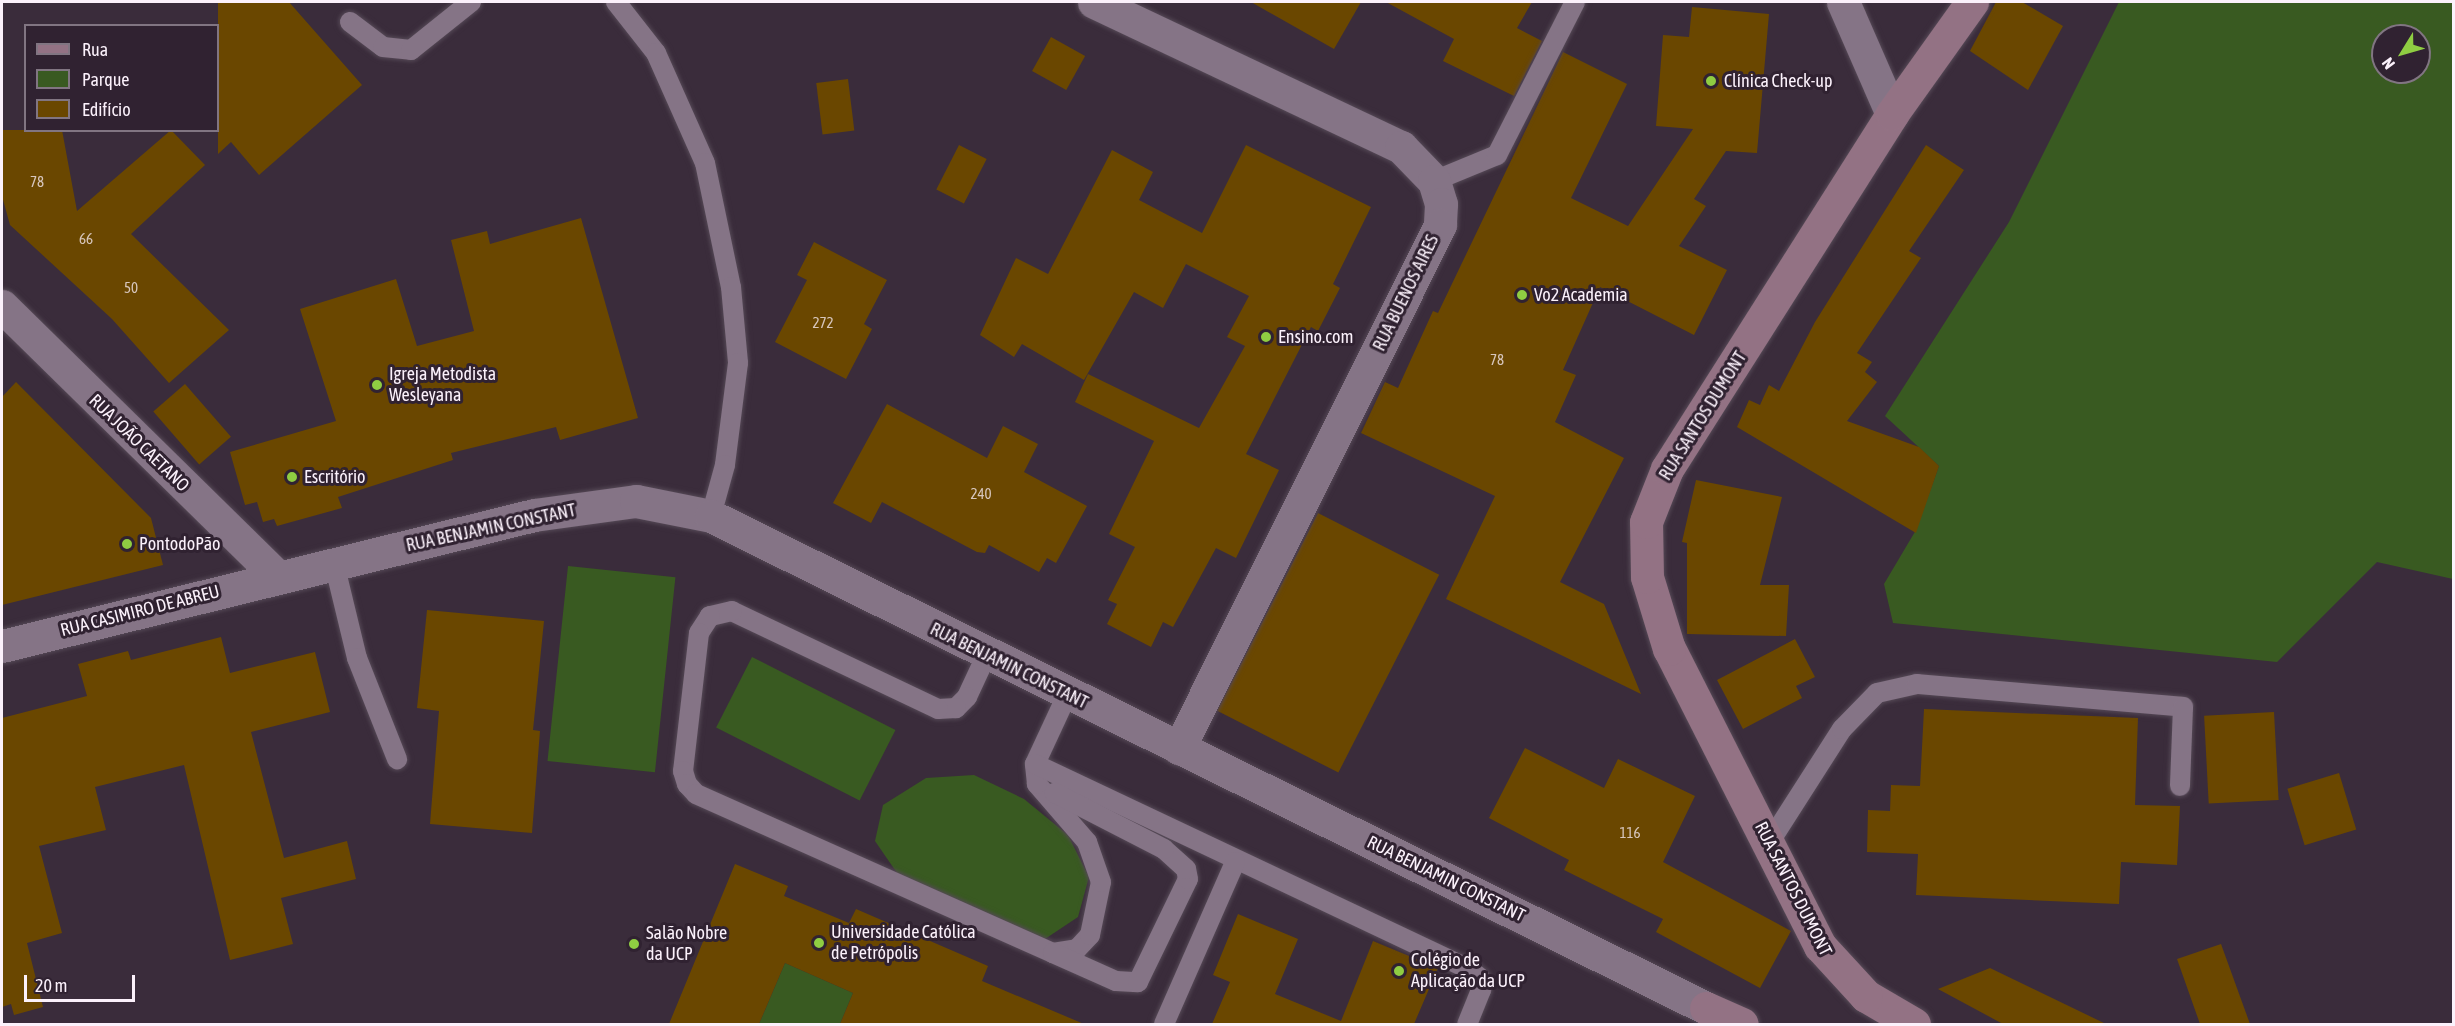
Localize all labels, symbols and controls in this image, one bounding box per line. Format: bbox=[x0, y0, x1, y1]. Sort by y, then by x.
legend bbox=[24, 24, 219, 132]
north arrow bbox=[2371, 24, 2431, 84]
text: Rua bbox=[82, 39, 108, 60]
text: N bbox=[2378, 54, 2398, 73]
text: Parque bbox=[82, 69, 130, 90]
place label: Clínica Check-up bbox=[1724, 70, 1833, 92]
marker: Clínica Check-up bbox=[1702, 72, 1720, 90]
text: Edifício bbox=[82, 99, 131, 120]
house number: 78 bbox=[30, 173, 44, 191]
house number: 66 bbox=[79, 230, 93, 248]
street label: RUA BUENOS AIRES bbox=[1369, 231, 1443, 355]
house number: 50 bbox=[124, 279, 138, 297]
place label: Vo2 Academia bbox=[1534, 284, 1628, 306]
marker: Vo2 Academia bbox=[1515, 288, 1529, 302]
house number: 272 bbox=[812, 314, 834, 332]
place label: Ensino.com bbox=[1278, 326, 1353, 348]
marker: Ensino.com bbox=[1259, 330, 1273, 344]
street label: RUA SANTOS DUMONT bbox=[1655, 348, 1751, 484]
house number: 78 bbox=[1490, 351, 1504, 369]
place label: Igreja Metodista Wesleyana bbox=[389, 364, 496, 406]
marker: Igreja Metodista Wesleyana bbox=[370, 378, 384, 392]
street label: RUA JOÃO CAETANO bbox=[84, 390, 194, 496]
place label: Escritório bbox=[304, 466, 366, 488]
marker: Escritório bbox=[285, 470, 299, 484]
house number: 240 bbox=[970, 485, 992, 503]
street label: RUA BENJAMIN CONSTANT bbox=[404, 499, 578, 557]
place label: PontodoPão bbox=[139, 533, 221, 555]
marker: PontodoPão bbox=[120, 537, 134, 551]
street label: RUA CASIMIRO DE ABREU bbox=[58, 581, 222, 641]
street label: RUA BENJAMIN CONSTANT bbox=[927, 618, 1091, 714]
street label: RUA SANTOS DUMONT bbox=[1750, 818, 1836, 960]
house number: 116 bbox=[1619, 824, 1641, 842]
street label: RUA BENJAMIN CONSTANT bbox=[1364, 831, 1528, 927]
place label: Universidade Católica de Petrópolis bbox=[831, 922, 976, 964]
place label: Salão Nobre da UCP bbox=[646, 923, 727, 966]
marker: Universidade Católica de Petrópolis bbox=[812, 936, 826, 950]
marker: Salão Nobre da UCP bbox=[627, 937, 641, 951]
place label: Colégio de Aplicação da UCP bbox=[1411, 950, 1525, 992]
scale bar bbox=[27, 963, 138, 1001]
marker: Colégio de Aplicação da UCP bbox=[1392, 964, 1406, 978]
text: 20 m bbox=[35, 975, 67, 996]

